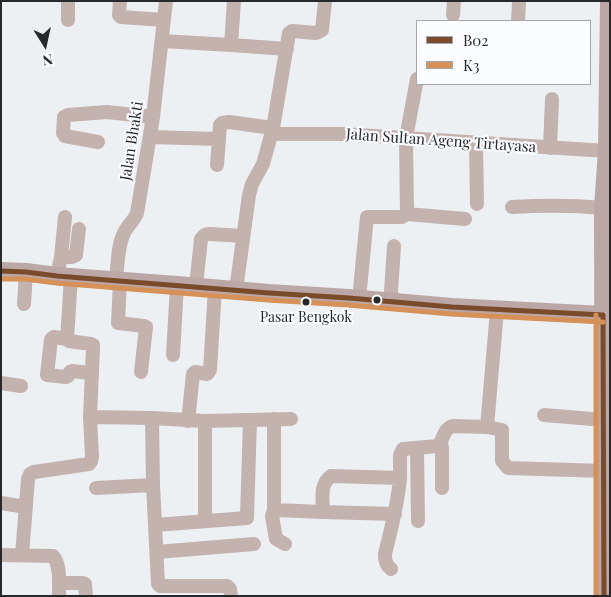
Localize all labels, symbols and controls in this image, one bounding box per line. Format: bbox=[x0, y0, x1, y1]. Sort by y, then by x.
north arrow bbox=[20, 20, 70, 70]
legend bbox=[416, 20, 591, 85]
text: B02 bbox=[463, 30, 489, 50]
text: N bbox=[41, 50, 54, 70]
text: K3 bbox=[463, 55, 480, 75]
street label: Jalan Bhakti bbox=[117, 100, 147, 182]
street label: Jalan Sultan Ageng Tirtayasa bbox=[345, 125, 537, 157]
unlabelled marker bbox=[372, 295, 382, 305]
marker: Pasar Bengkok bbox=[301, 297, 311, 307]
place label: Pasar Bengkok bbox=[260, 310, 352, 326]

